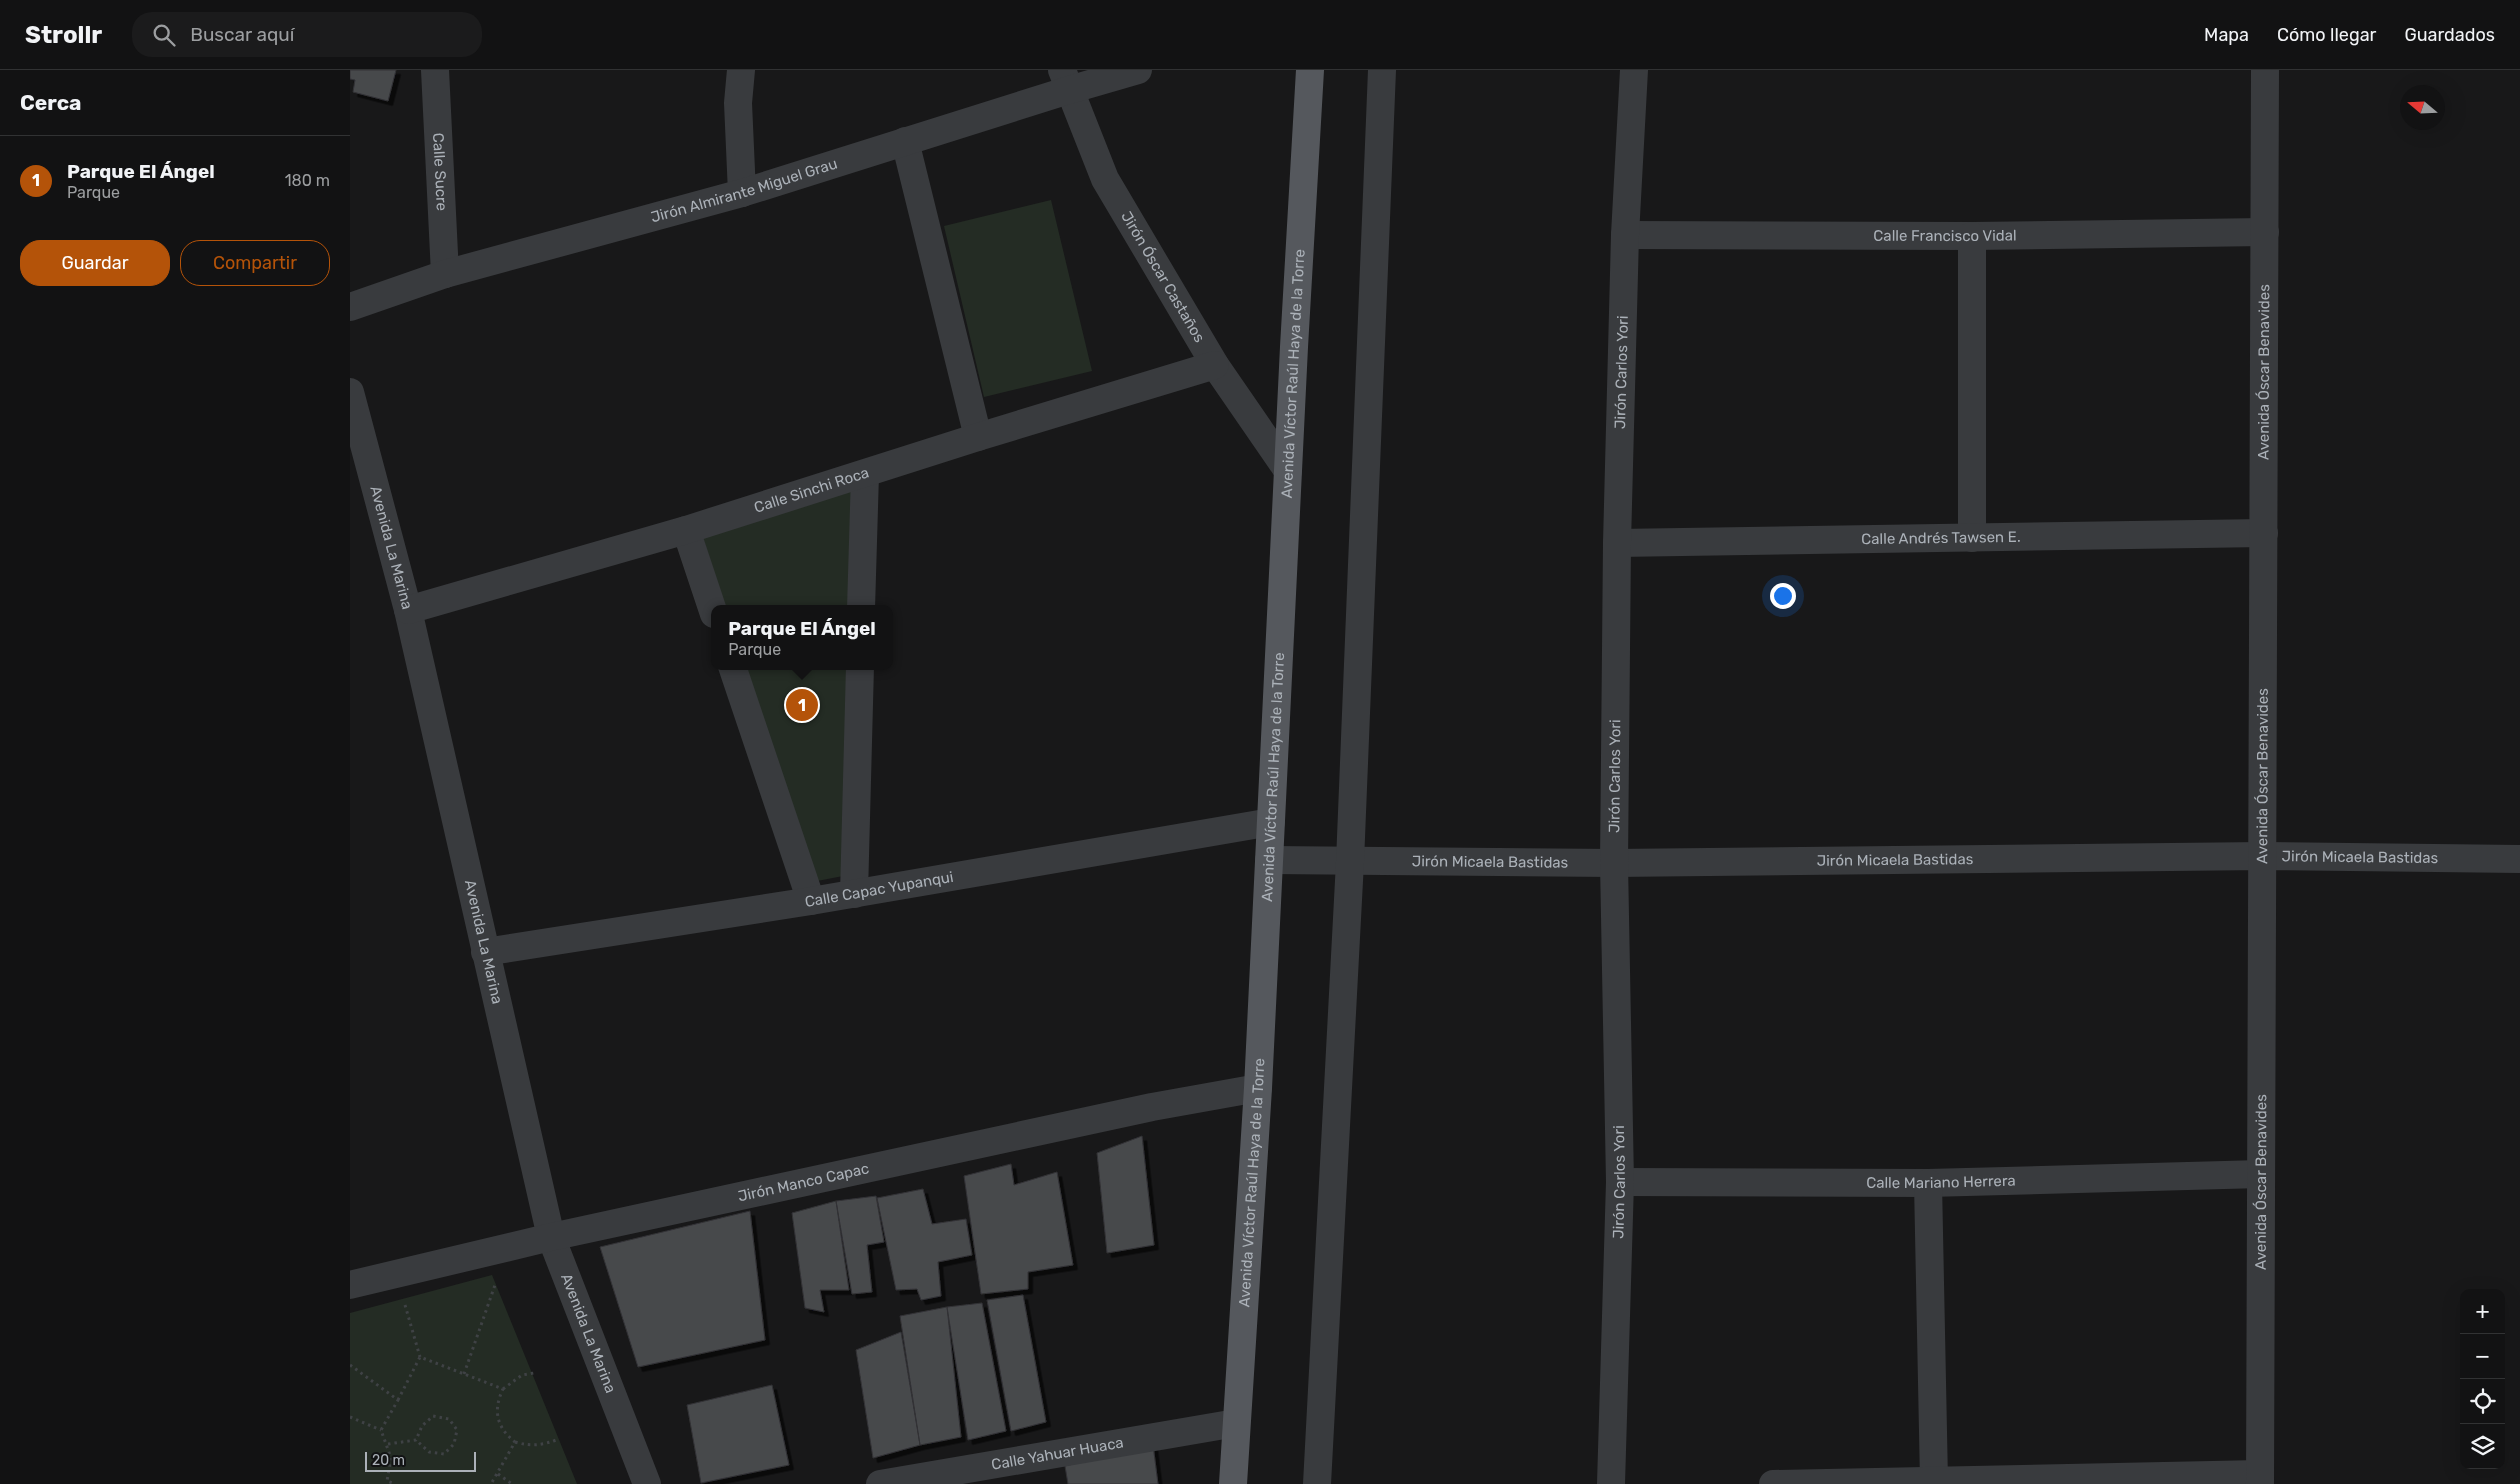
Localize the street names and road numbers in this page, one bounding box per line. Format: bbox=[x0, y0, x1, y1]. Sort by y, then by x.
street label: Calle Sucre bbox=[429, 132, 451, 211]
street label: Jirón Almirante Miguel Grau bbox=[649, 155, 840, 226]
street label: Jirón Óscar Castaños bbox=[1117, 208, 1209, 346]
street label: Calle Francisco Vidal bbox=[1873, 226, 2017, 245]
street label: Avenida Víctor Raúl Haya de la Torre bbox=[1278, 248, 1309, 499]
street label: Avenida Óscar Benavides bbox=[2255, 284, 2273, 460]
street label: Jirón Carlos Yori bbox=[1611, 315, 1632, 429]
street label: Calle Sinchi Roca bbox=[752, 463, 871, 517]
street label: Avenida La Marina bbox=[366, 484, 416, 611]
street label: Calle Andrés Tawsen E. bbox=[1861, 528, 2021, 548]
street label: Avenida Víctor Raúl Haya de la Torre bbox=[1258, 652, 1288, 902]
street label: Avenida Óscar Benavides bbox=[2253, 688, 2272, 864]
street label: Jirón Carlos Yori bbox=[1605, 719, 1624, 833]
street label: Jirón Micaela Bastidas bbox=[2282, 847, 2439, 867]
street label: Jirón Micaela Bastidas bbox=[1817, 850, 1974, 870]
street label: Jirón Micaela Bastidas bbox=[1412, 852, 1569, 872]
street label: Calle Capac Yupanqui bbox=[803, 868, 955, 911]
street label: Avenida La Marina bbox=[461, 878, 507, 1006]
street label: Avenida Víctor Raúl Haya de la Torre bbox=[1235, 1058, 1268, 1308]
street label: Avenida Óscar Benavides bbox=[2252, 1094, 2270, 1270]
street label: Jirón Carlos Yori bbox=[1609, 1125, 1629, 1239]
street label: Jirón Manco Capac bbox=[736, 1159, 871, 1205]
street label: Calle Mariano Herrera bbox=[1866, 1172, 2016, 1192]
street label: Avenida La Marina bbox=[557, 1271, 620, 1396]
street label: Calle Yahuar Huaca bbox=[990, 1433, 1125, 1474]

